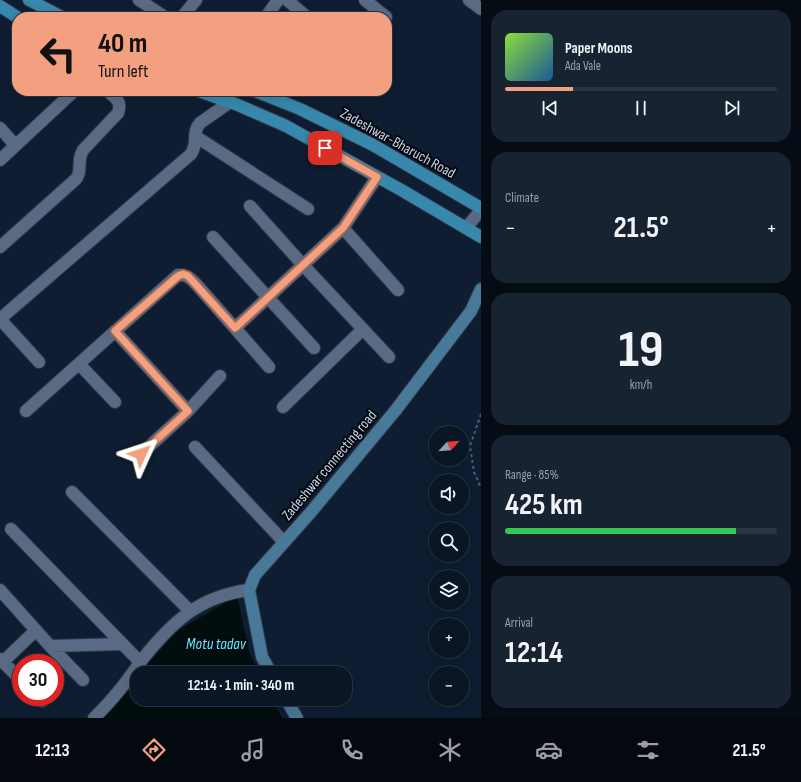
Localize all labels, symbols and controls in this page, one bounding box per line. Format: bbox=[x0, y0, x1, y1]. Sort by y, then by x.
text: 40 m bbox=[98, 27, 147, 60]
icon: left bbox=[32, 28, 84, 80]
text: Paper Moons bbox=[565, 39, 633, 58]
text: Ada Vale bbox=[565, 58, 601, 74]
text: Turn left bbox=[98, 61, 149, 82]
icon: previous bbox=[539, 97, 561, 119]
icon: pause bbox=[630, 97, 652, 119]
icon: next bbox=[721, 97, 743, 119]
street label: Zadeshwar-Bharuch Road bbox=[337, 104, 459, 183]
pin bbox=[308, 131, 342, 165]
icon: arrive bbox=[314, 137, 336, 159]
text: Climate bbox=[505, 190, 539, 206]
text: 21.5° bbox=[613, 210, 669, 246]
text: − bbox=[505, 215, 516, 242]
text: + bbox=[766, 215, 777, 242]
text: 19 bbox=[618, 319, 664, 382]
text: km/h bbox=[630, 377, 652, 393]
street label: Zadeshwar connecting road bbox=[278, 406, 381, 524]
north arrow bbox=[429, 426, 469, 466]
map controls bbox=[429, 426, 469, 706]
position arrow bbox=[120, 433, 162, 475]
text: Range · 85% bbox=[505, 467, 559, 483]
button: sound bbox=[429, 474, 469, 514]
text: 425 km bbox=[505, 487, 583, 523]
button: search bbox=[429, 522, 469, 562]
button: layers bbox=[429, 570, 469, 610]
text: Arrival bbox=[505, 615, 533, 631]
button: + bbox=[429, 618, 469, 658]
water label: Motu tadav bbox=[186, 635, 247, 654]
text: 12:14 bbox=[505, 635, 563, 671]
speed limit sign: 30 bbox=[12, 654, 64, 706]
button: − bbox=[429, 666, 469, 706]
text: 12:14 · 1 min · 340 m bbox=[188, 676, 294, 695]
icon: directions bbox=[140, 736, 168, 764]
icon: music bbox=[239, 736, 267, 764]
icon: phone bbox=[338, 736, 366, 764]
icon: climate bbox=[436, 736, 464, 764]
icon: car bbox=[535, 736, 563, 764]
icon: filters bbox=[634, 736, 662, 764]
text: 12:13 bbox=[35, 740, 70, 761]
text: 21.5° bbox=[733, 740, 766, 761]

